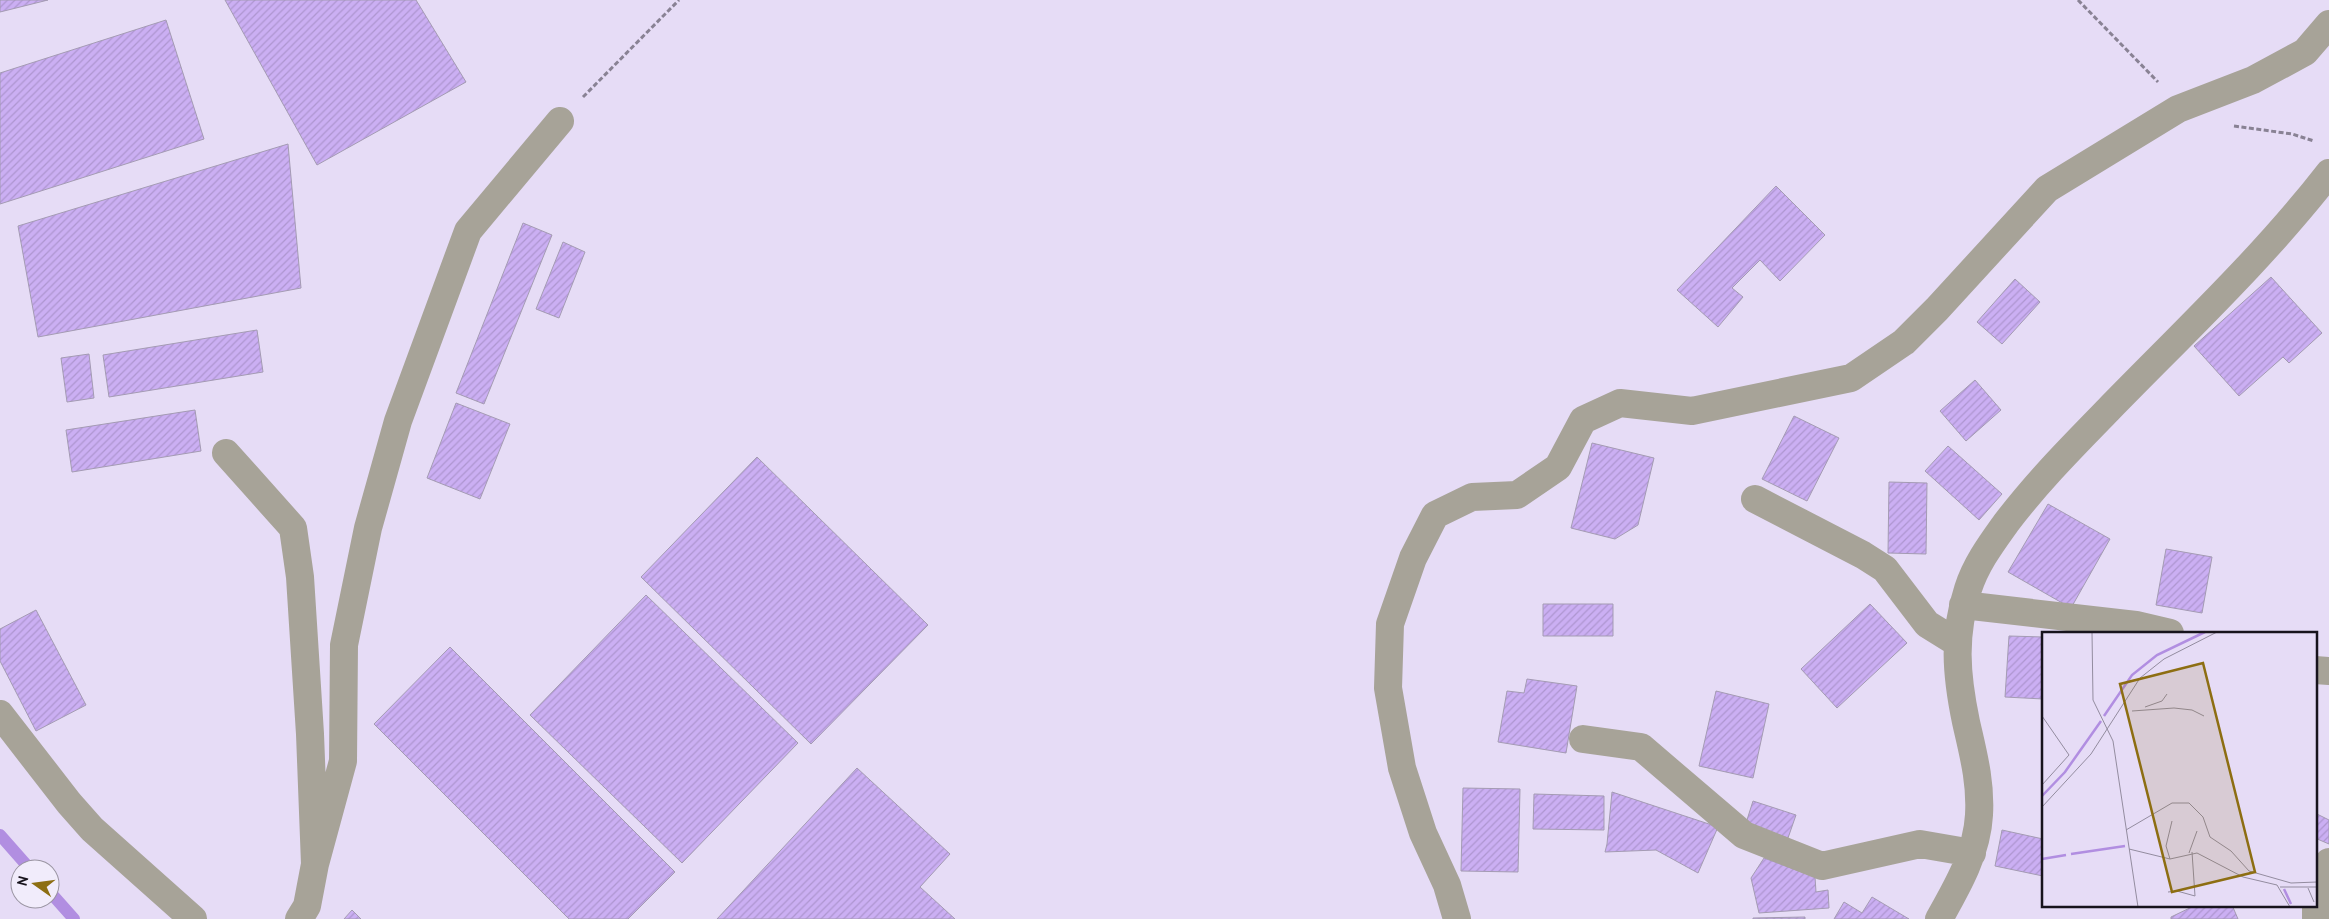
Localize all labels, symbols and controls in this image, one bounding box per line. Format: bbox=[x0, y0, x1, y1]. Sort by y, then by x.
inset map bbox=[2042, 632, 2316, 906]
north arrow bbox=[10, 859, 60, 909]
text: N bbox=[13, 874, 32, 887]

